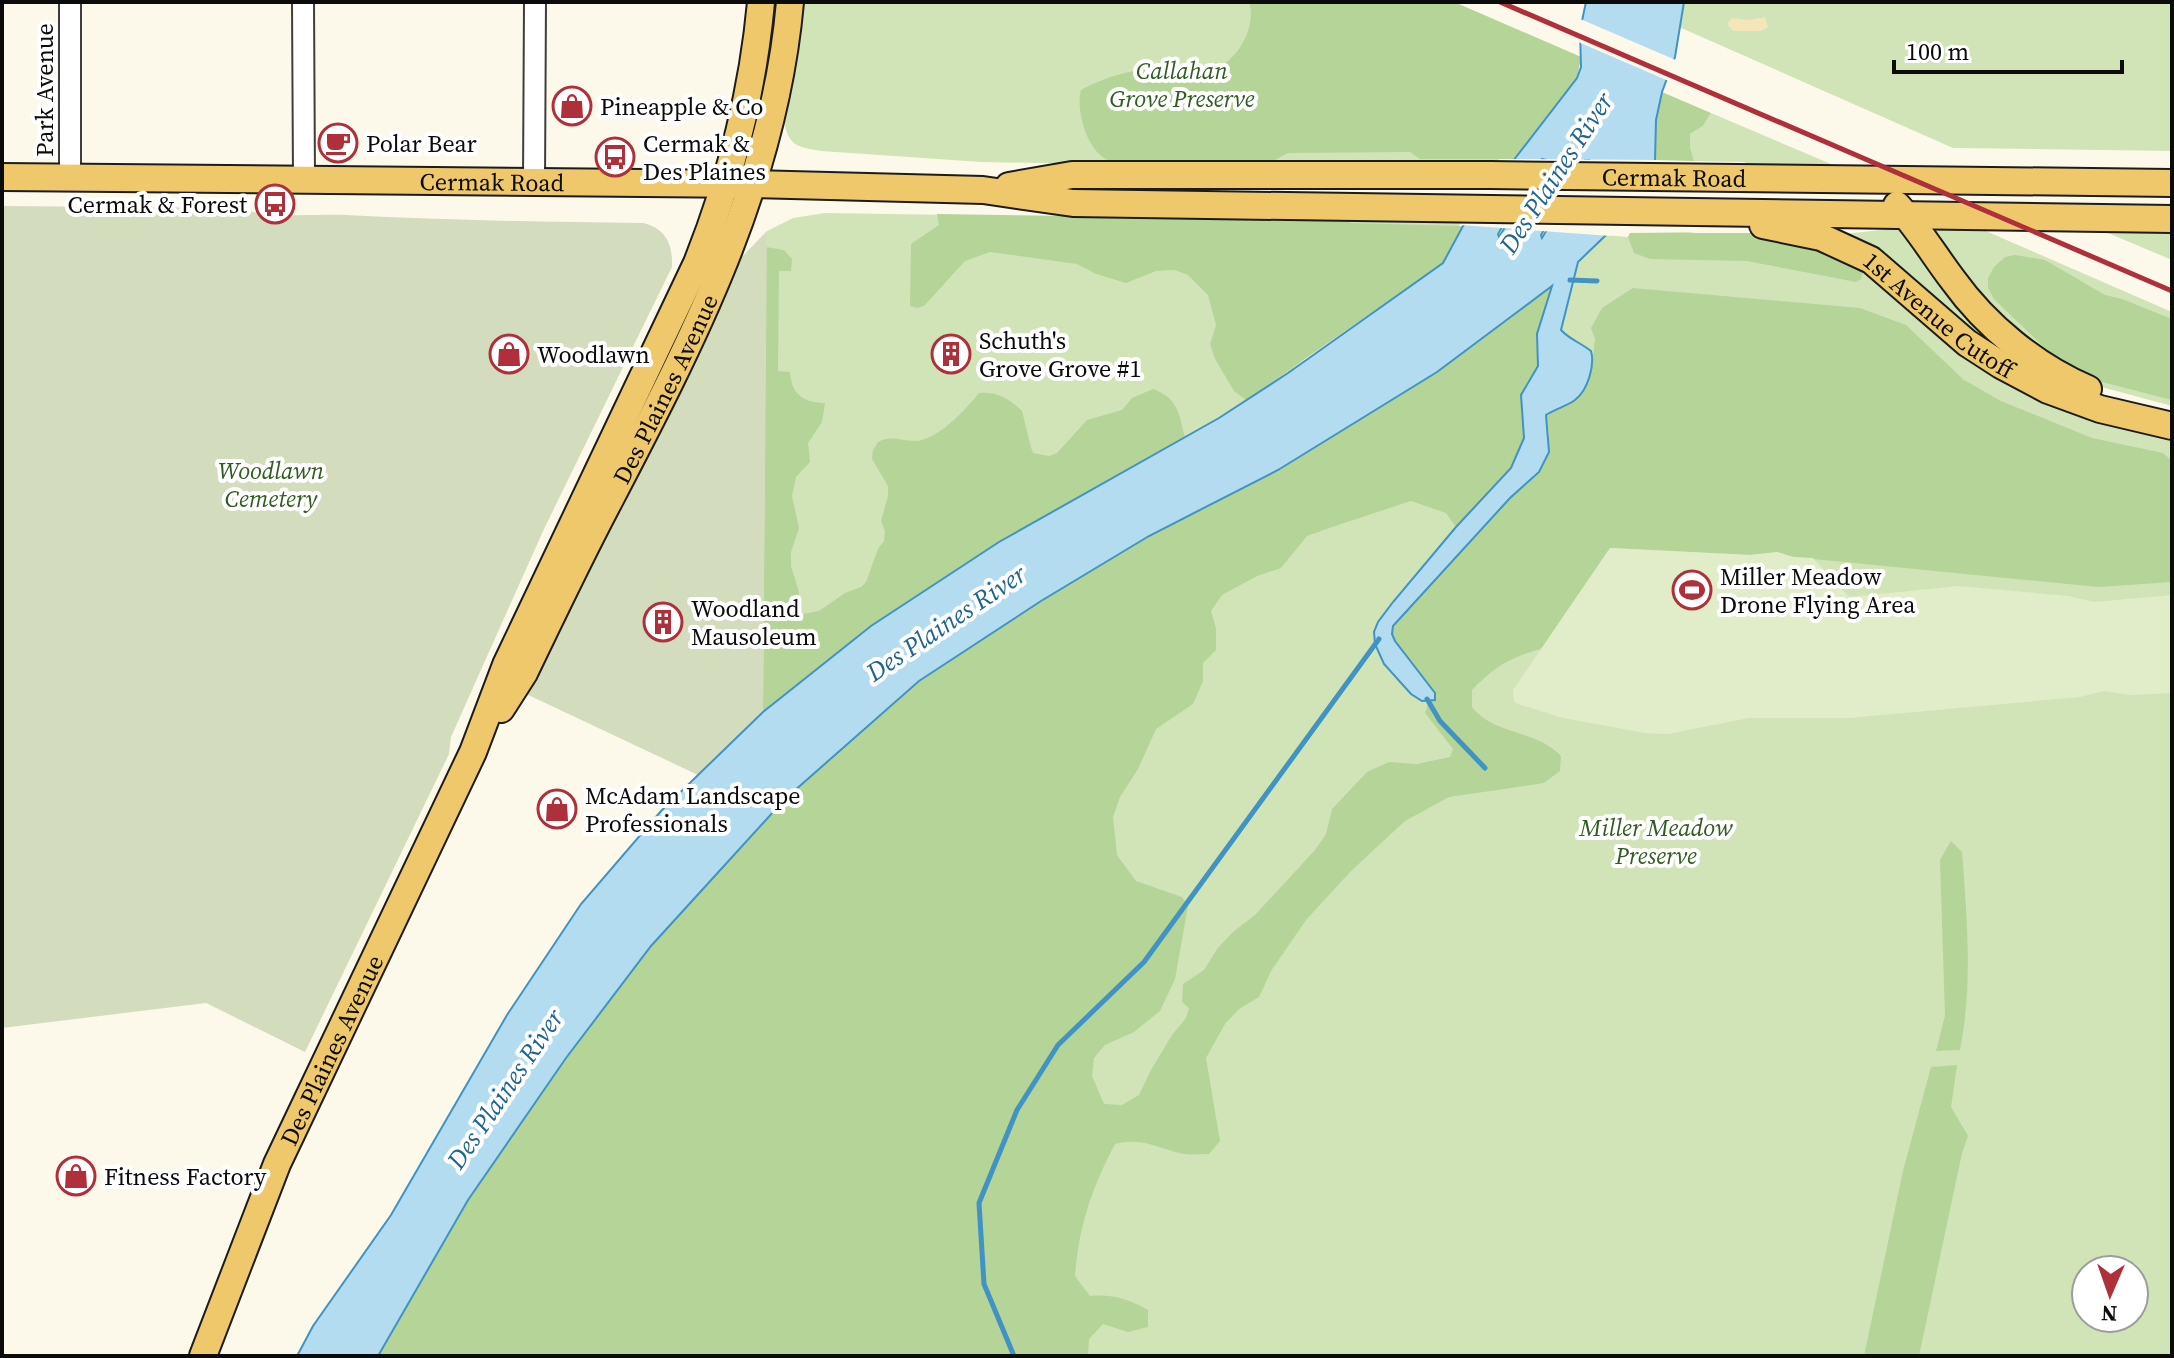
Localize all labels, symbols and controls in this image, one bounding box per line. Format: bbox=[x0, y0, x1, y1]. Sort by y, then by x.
street label: Park Avenue bbox=[28, 23, 61, 157]
scale bar bbox=[1894, 24, 2122, 74]
text: 100 m bbox=[1906, 35, 1969, 68]
park label: Callahan Grove Preserve bbox=[1110, 54, 1255, 115]
shop icon: Pineapple & Co bbox=[551, 85, 593, 127]
water label: Des Plaines River bbox=[1490, 85, 1622, 262]
place label: Pineapple & Co bbox=[600, 90, 764, 123]
cafe icon: Polar Bear bbox=[317, 122, 359, 164]
place label: Polar Bear bbox=[366, 127, 477, 160]
place label: Cermak & Des Plaines bbox=[643, 127, 766, 188]
bus stop icon: Cermak & Des Plaines bbox=[594, 136, 636, 178]
street label: Cermak Road bbox=[1602, 160, 1747, 195]
street label: Cermak Road bbox=[420, 164, 565, 199]
bus stop icon: Cermak & Forest bbox=[254, 183, 296, 225]
place label: Cermak & Forest bbox=[68, 188, 247, 221]
street label: 1st Avenue Cutoff bbox=[1856, 244, 2022, 387]
street label: Des Plaines Avenue bbox=[604, 289, 725, 489]
place label: Schuth's Grove Grove #1 bbox=[979, 324, 1141, 385]
shop icon: Woodlawn bbox=[488, 333, 530, 375]
building icon: Schuth's Grove Grove #1 bbox=[930, 333, 972, 375]
place label: Woodlawn bbox=[537, 338, 650, 371]
park label: Woodlawn Cemetery bbox=[218, 454, 324, 515]
water label: Des Plaines River bbox=[858, 556, 1034, 690]
place label: Miller Meadow Drone Flying Area bbox=[1720, 560, 1916, 621]
sports icon: Miller Meadow Drone Flying Area bbox=[1671, 569, 1713, 611]
place label: Woodland Mausoleum bbox=[691, 592, 817, 653]
building icon: Woodland Mausoleum bbox=[642, 601, 684, 643]
place label: McAdam Landscape Professionals bbox=[585, 779, 800, 840]
shop icon: McAdam Landscape Professionals bbox=[536, 788, 578, 830]
park label: Miller Meadow Preserve bbox=[1578, 811, 1733, 872]
street label: Des Plaines Avenue bbox=[272, 949, 391, 1151]
water label: Des Plaines River bbox=[438, 1001, 572, 1177]
shop icon: Fitness Factory bbox=[55, 1155, 97, 1197]
place label: Fitness Factory bbox=[104, 1160, 267, 1193]
north arrow bbox=[2070, 1254, 2150, 1334]
text: N bbox=[2101, 1299, 2118, 1329]

